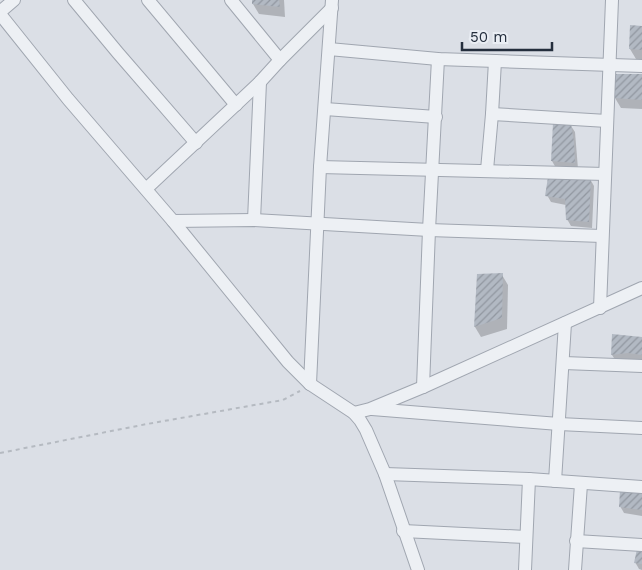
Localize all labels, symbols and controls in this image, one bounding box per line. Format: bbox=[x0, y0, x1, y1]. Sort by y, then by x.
scale bar bbox=[462, 20, 552, 52]
text: 50 m bbox=[470, 28, 507, 46]

